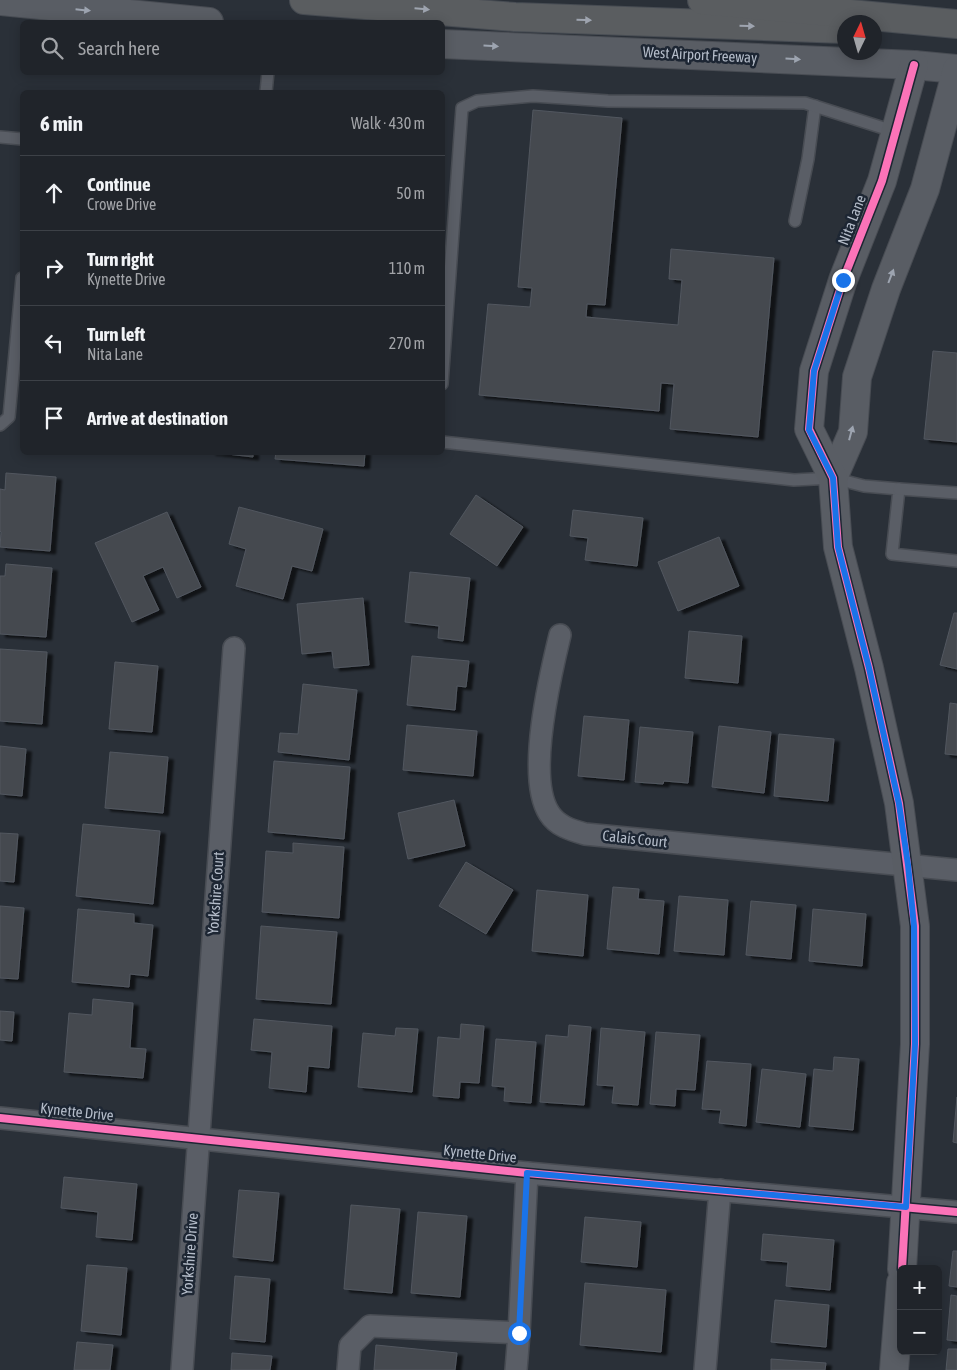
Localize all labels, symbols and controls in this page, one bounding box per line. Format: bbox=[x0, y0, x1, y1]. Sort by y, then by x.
one-way arrow bbox=[76, 6, 92, 14]
one-way arrow bbox=[414, 6, 430, 14]
north arrow bbox=[837, 15, 882, 60]
one-way arrow bbox=[576, 16, 592, 24]
search box bbox=[20, 20, 445, 75]
one-way arrow bbox=[739, 22, 755, 30]
icon: search bbox=[38, 34, 66, 62]
text: Search here bbox=[78, 37, 160, 59]
one-way arrow bbox=[483, 42, 499, 50]
street label: West Airport Freeway bbox=[642, 43, 758, 66]
one-way arrow bbox=[786, 56, 802, 64]
text: 6 min bbox=[40, 111, 83, 135]
text: Walk · 430 m bbox=[351, 114, 425, 132]
text: Continue bbox=[87, 173, 151, 195]
icon: ahead bbox=[40, 179, 68, 207]
text: 50 m bbox=[396, 184, 425, 202]
street label: Nita Lane bbox=[834, 192, 869, 247]
text: Crowe Drive bbox=[87, 195, 156, 213]
text: Turn right bbox=[87, 248, 154, 270]
icon: right bbox=[40, 254, 68, 282]
text: 110 m bbox=[389, 259, 425, 277]
route end bbox=[832, 269, 855, 292]
one-way arrow bbox=[888, 269, 895, 284]
text: Kynette Drive bbox=[87, 270, 166, 288]
text: Turn left bbox=[87, 323, 145, 345]
icon: left bbox=[40, 329, 68, 357]
text: 270 m bbox=[389, 334, 425, 352]
text: Nita Lane bbox=[87, 345, 143, 363]
icon: arrive bbox=[40, 404, 68, 432]
text: Arrive at destination bbox=[87, 407, 228, 429]
one-way arrow bbox=[847, 425, 855, 441]
street label: Calais Court bbox=[602, 827, 668, 850]
street label: Yorkshire Court bbox=[204, 851, 227, 935]
street label: Kynette Drive bbox=[40, 1099, 115, 1124]
street label: Kynette Drive bbox=[443, 1141, 518, 1166]
street label: Yorkshire Drive bbox=[178, 1212, 201, 1296]
map controls bbox=[897, 1265, 942, 1355]
button: + bbox=[897, 1265, 942, 1310]
button: − bbox=[897, 1310, 942, 1355]
route start bbox=[508, 1322, 531, 1345]

